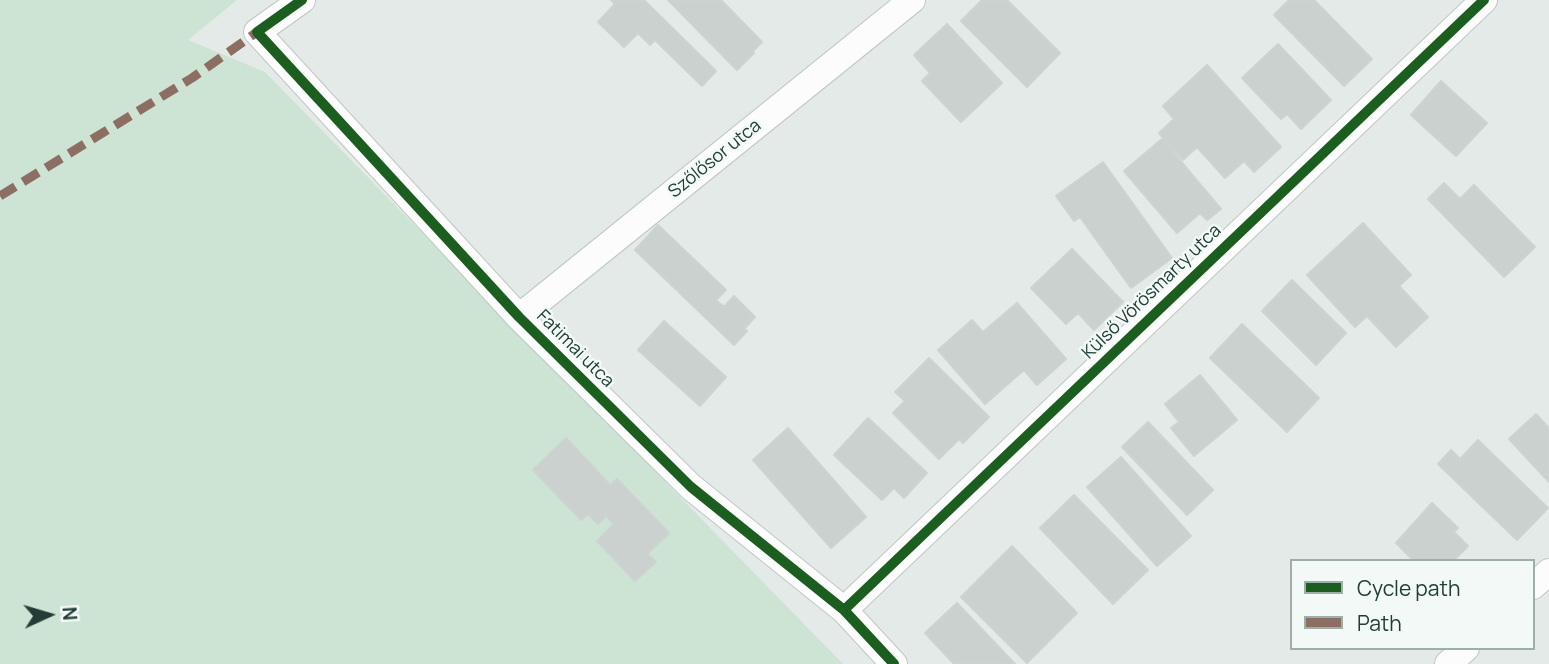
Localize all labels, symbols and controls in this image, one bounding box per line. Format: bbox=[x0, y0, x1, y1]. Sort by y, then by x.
street label: Szőlősor utca bbox=[664, 115, 766, 203]
street label: Külső Vörösmarty utca bbox=[1078, 220, 1226, 364]
street label: Fatimai utca bbox=[532, 306, 618, 392]
legend bbox=[1290, 559, 1535, 650]
text: Cycle path bbox=[1357, 574, 1460, 602]
north arrow bbox=[14, 580, 84, 650]
text: N bbox=[57, 606, 83, 621]
text: Path bbox=[1357, 609, 1402, 637]

